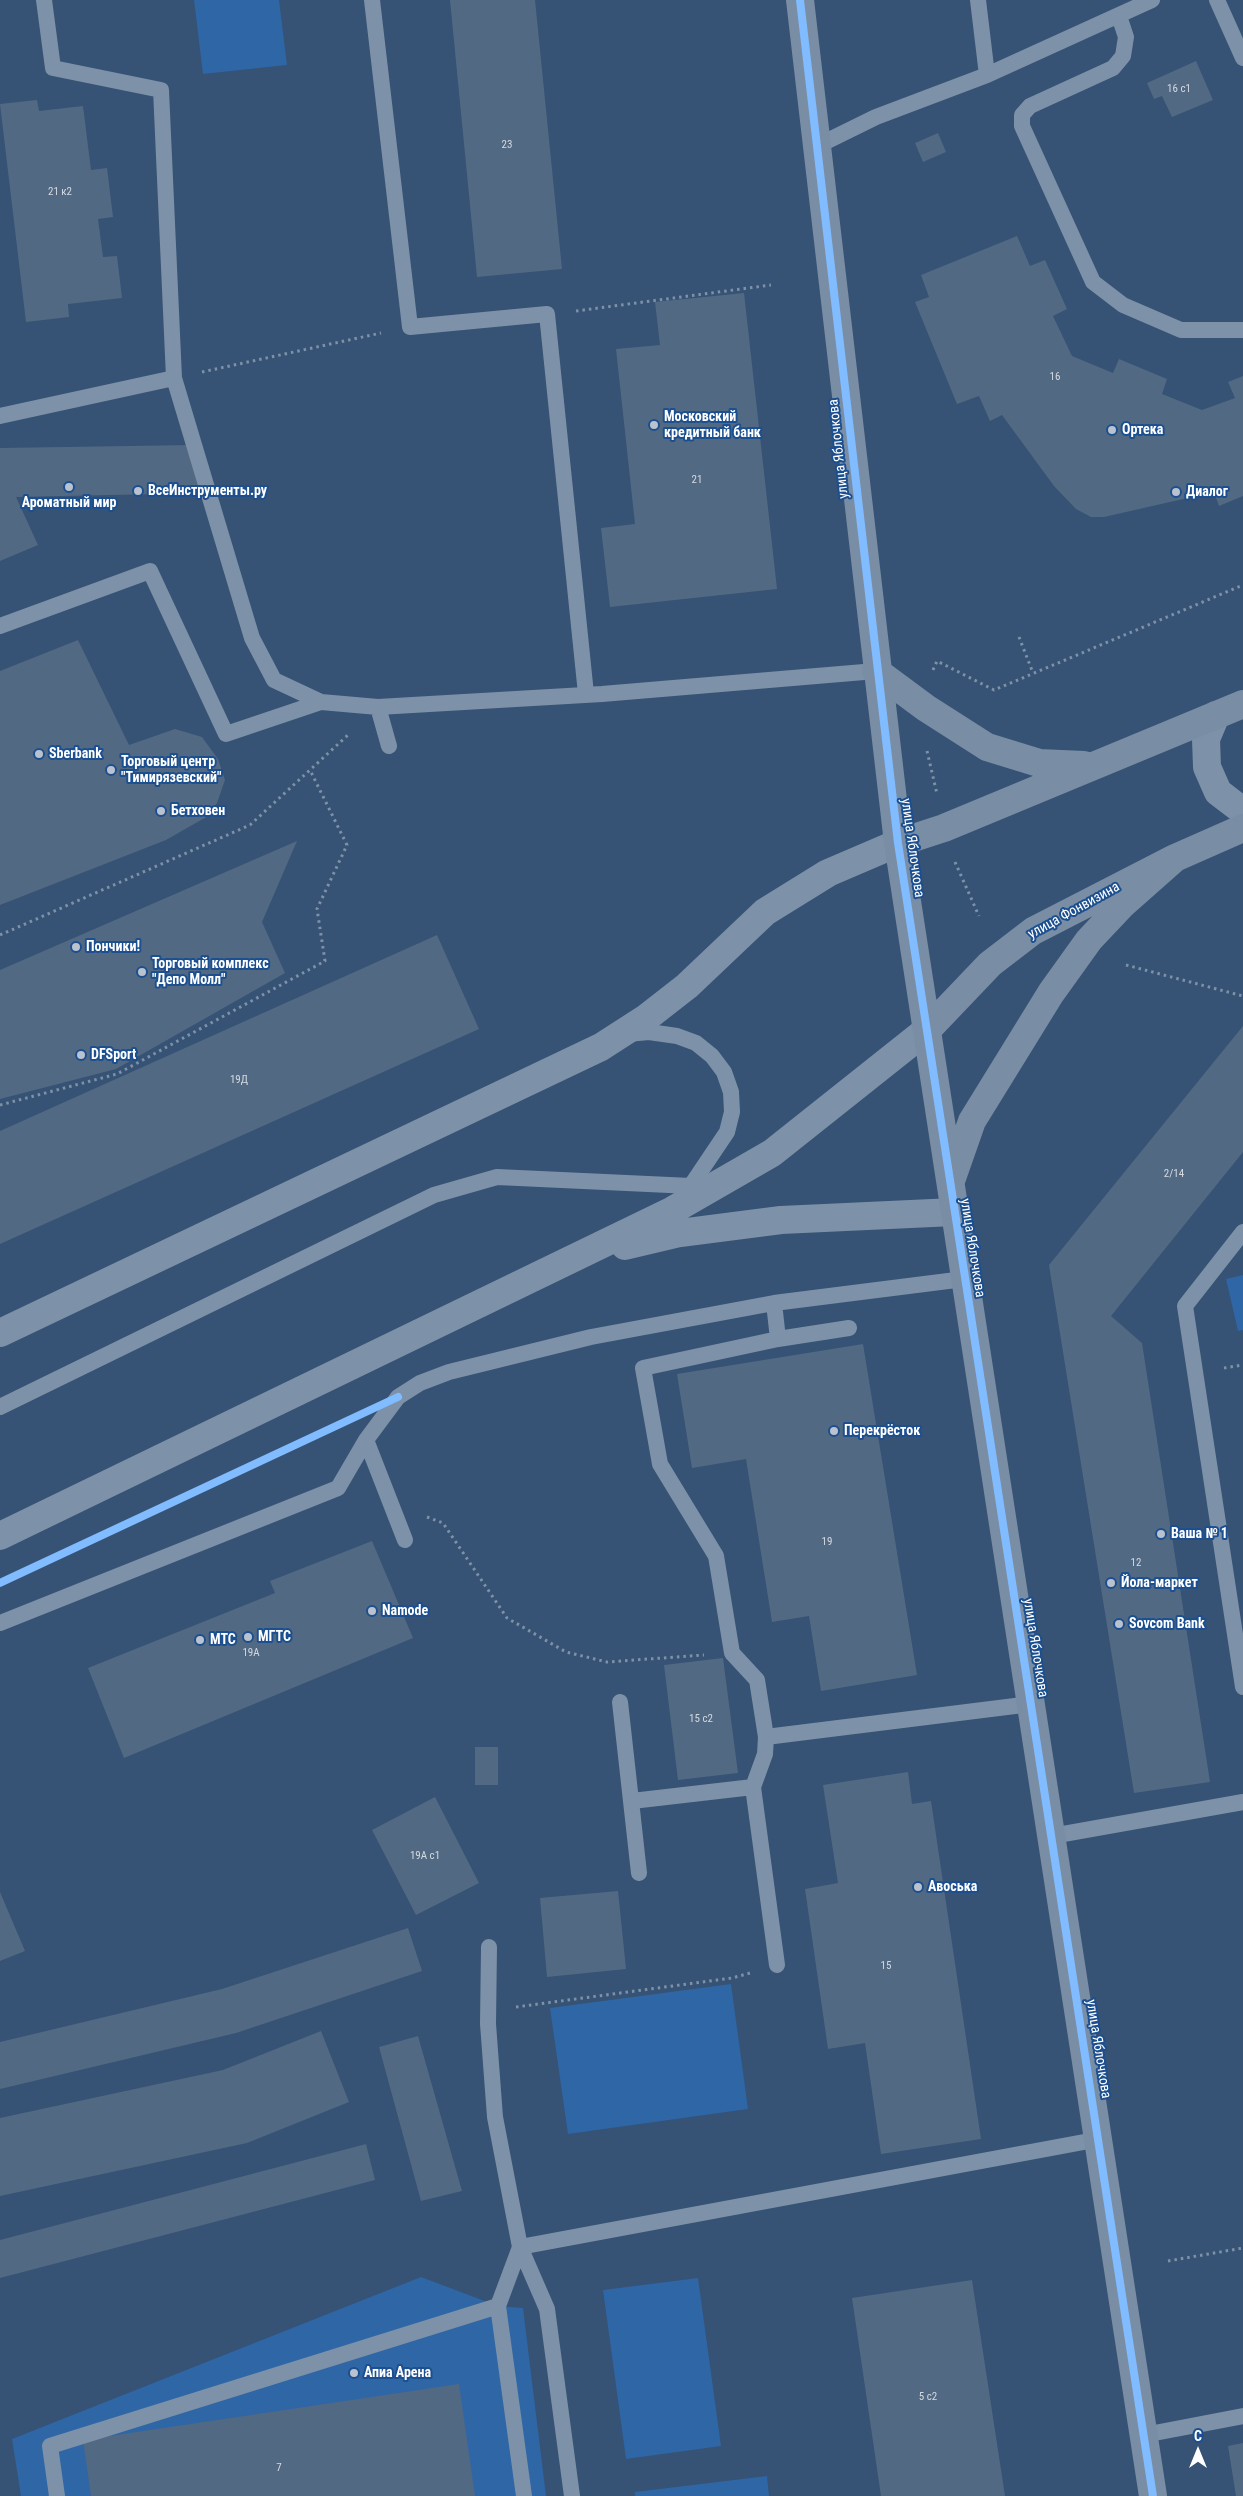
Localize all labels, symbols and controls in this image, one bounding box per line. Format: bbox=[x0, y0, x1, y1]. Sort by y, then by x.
house number: 16 с1 bbox=[1167, 82, 1191, 96]
house number: 23 bbox=[502, 138, 512, 152]
house number: 21 к2 bbox=[48, 185, 72, 199]
house number: 16 bbox=[1050, 370, 1060, 384]
street label: улица Яблочкова bbox=[825, 398, 853, 500]
place label: Московский кредитный банк bbox=[664, 409, 761, 442]
marker: Московский кредитный банк bbox=[648, 419, 660, 431]
place label: Ортека bbox=[1122, 422, 1163, 438]
marker: Ортека bbox=[1106, 424, 1118, 436]
house number: 21 bbox=[692, 473, 702, 487]
marker: Ароматный мир bbox=[63, 481, 75, 493]
place label: ВсеИнструменты.ру bbox=[148, 483, 267, 499]
place label: Диалог bbox=[1186, 484, 1228, 500]
marker: ВсеИнструменты.ру bbox=[132, 485, 144, 497]
marker: Диалог bbox=[1170, 486, 1182, 498]
place label: Ароматный мир bbox=[22, 495, 116, 511]
place label: Sberbank bbox=[49, 746, 102, 762]
marker: Sberbank bbox=[33, 748, 45, 760]
place label: Торговый центр "Тимирязевский" bbox=[121, 754, 222, 786]
marker: Торговый центр "Тимирязевский" bbox=[105, 764, 117, 776]
street label: улица Яблочкова bbox=[897, 797, 927, 899]
place label: Бетховен bbox=[171, 803, 225, 819]
marker: Бетховен bbox=[155, 805, 167, 817]
street label: улица Фонвизина bbox=[1025, 879, 1123, 943]
place label: Пончики! bbox=[86, 939, 140, 955]
marker: Пончики! bbox=[70, 941, 82, 953]
place label: Торговый комплекс "Депо Молл" bbox=[152, 956, 269, 989]
marker: Торговый комплекс "Депо Молл" bbox=[136, 966, 148, 978]
place label: DFSport bbox=[91, 1047, 136, 1063]
marker: DFSport bbox=[75, 1049, 87, 1061]
house number: 19Д bbox=[230, 1073, 248, 1087]
house number: 2/14 bbox=[1164, 1167, 1184, 1181]
street label: улица Яблочкова bbox=[956, 1197, 988, 1299]
place label: Перекрёсток bbox=[844, 1423, 920, 1439]
marker: Перекрёсток bbox=[828, 1425, 840, 1437]
place label: Ваша № 1 bbox=[1171, 1526, 1228, 1542]
marker: Ваша № 1 bbox=[1155, 1528, 1167, 1540]
house number: 19 bbox=[822, 1535, 832, 1549]
house number: 12 bbox=[1131, 1556, 1141, 1570]
place label: Йола-маркет bbox=[1121, 1575, 1198, 1591]
marker: Йола-маркет bbox=[1105, 1577, 1117, 1589]
street label: улица Яблочкова bbox=[1019, 1597, 1051, 1699]
place label: Namode bbox=[382, 1603, 428, 1619]
marker: Namode bbox=[366, 1605, 378, 1617]
place label: Sovcom Bank bbox=[1129, 1616, 1205, 1632]
marker: Sovcom Bank bbox=[1113, 1618, 1125, 1630]
place label: МГТС bbox=[258, 1629, 291, 1645]
marker: МГТС bbox=[242, 1631, 254, 1643]
place label: МТС bbox=[210, 1632, 236, 1648]
marker: МТС bbox=[194, 1634, 206, 1646]
house number: 19А bbox=[242, 1646, 260, 1660]
house number: 15 с2 bbox=[689, 1712, 713, 1726]
house number: 19А с1 bbox=[410, 1849, 440, 1863]
place label: Авоська bbox=[928, 1879, 977, 1895]
marker: Авоська bbox=[912, 1881, 924, 1893]
house number: 15 bbox=[881, 1959, 891, 1973]
street label: улица Яблочкова bbox=[1082, 1998, 1114, 2100]
place label: Апиа Арена bbox=[364, 2365, 431, 2381]
marker: Апиа Арена bbox=[348, 2367, 360, 2379]
house number: 5 с2 bbox=[919, 2390, 937, 2404]
north arrow bbox=[1173, 2426, 1223, 2476]
text: С bbox=[1194, 2428, 1202, 2444]
house number: 7 bbox=[276, 2461, 282, 2475]

